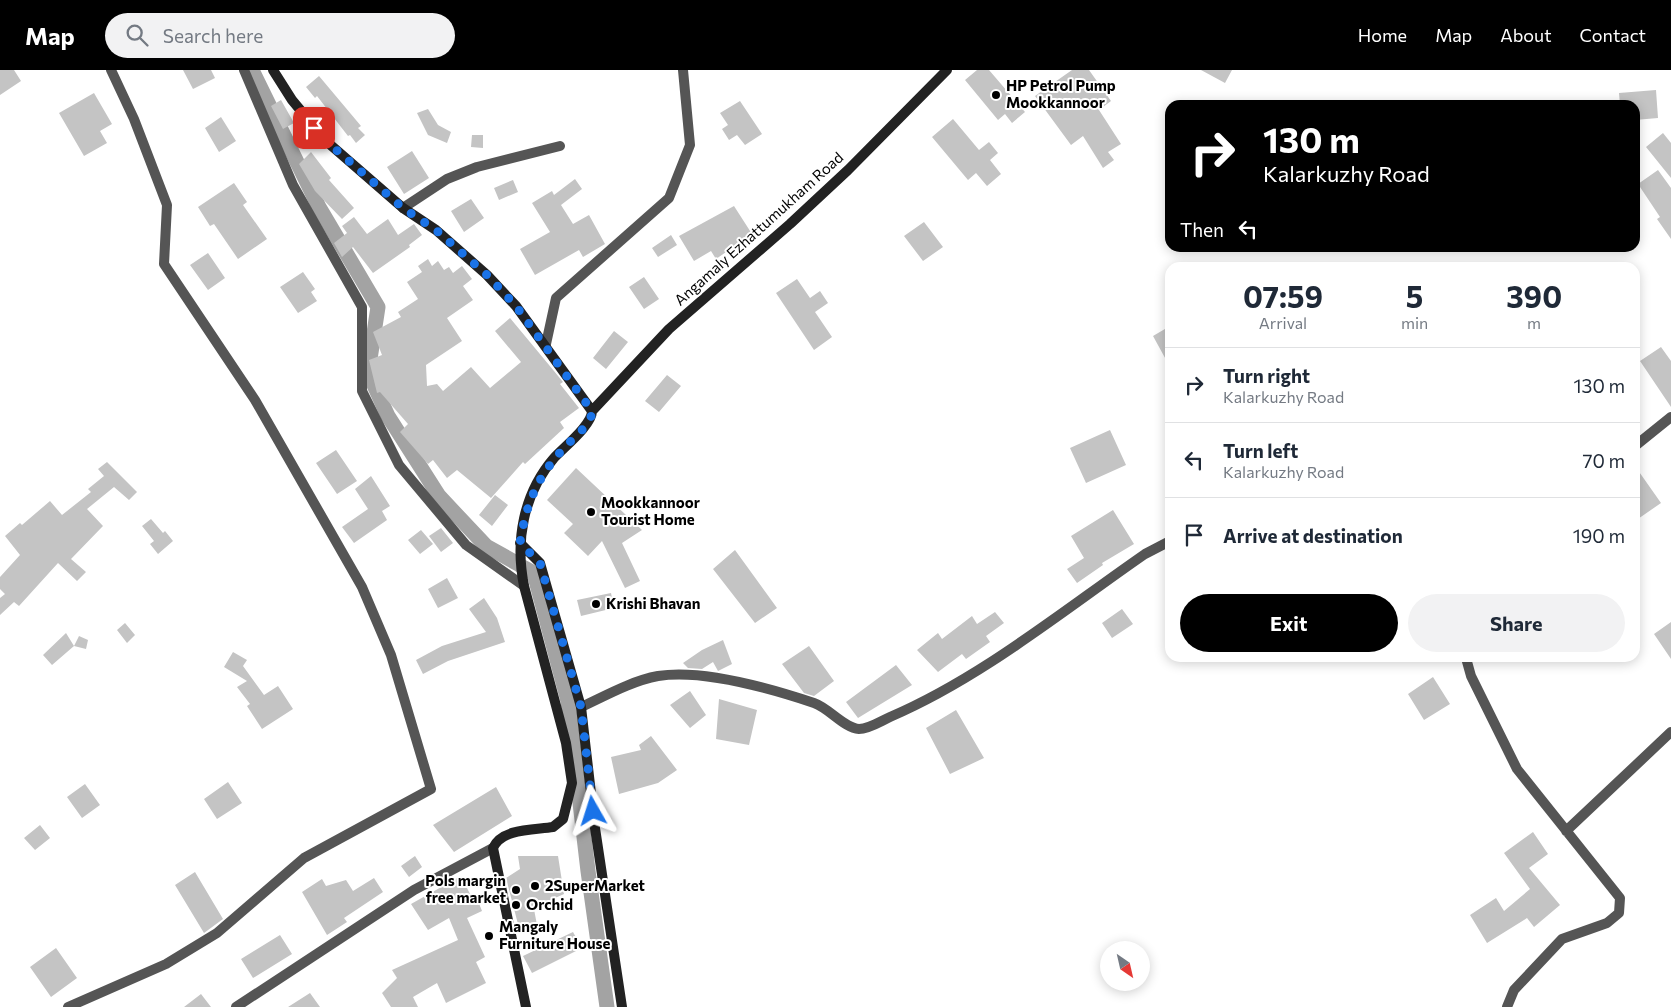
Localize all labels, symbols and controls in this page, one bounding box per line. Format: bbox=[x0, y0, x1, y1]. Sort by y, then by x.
search box bbox=[105, 13, 455, 58]
text: Map bbox=[25, 21, 75, 50]
icon: search bbox=[123, 21, 151, 49]
text: Search here bbox=[163, 24, 263, 47]
text: Home bbox=[1358, 24, 1407, 46]
text: Map bbox=[1435, 24, 1472, 46]
text: About bbox=[1500, 24, 1552, 46]
text: Contact bbox=[1580, 24, 1646, 46]
place label: HP Petrol Pump Mookkannoor bbox=[1006, 76, 1116, 111]
marker: HP Petrol Pump Mookkannoor bbox=[990, 89, 1002, 101]
pin bbox=[293, 107, 335, 149]
icon: arrive bbox=[300, 114, 328, 142]
text: 130 m bbox=[1263, 117, 1360, 160]
icon: right bbox=[1180, 120, 1245, 185]
street label: Angamaly Ezhattumukham Road bbox=[670, 148, 846, 309]
text: Kalarkuzhy Road bbox=[1263, 160, 1430, 187]
icon: left bbox=[1234, 215, 1262, 243]
text: Then bbox=[1180, 218, 1224, 241]
text: 07:59 bbox=[1243, 277, 1323, 314]
text: 5 bbox=[1406, 277, 1423, 314]
text: 390 bbox=[1506, 277, 1562, 314]
text: Arrival bbox=[1259, 313, 1307, 332]
text: min bbox=[1401, 313, 1428, 332]
text: m bbox=[1527, 313, 1541, 332]
text: Turn right bbox=[1223, 364, 1310, 387]
icon: right bbox=[1180, 371, 1208, 399]
text: 130 m bbox=[1573, 374, 1625, 397]
text: Kalarkuzhy Road bbox=[1223, 387, 1344, 406]
text: Turn left bbox=[1223, 439, 1298, 462]
icon: left bbox=[1180, 446, 1208, 474]
text: 70 m bbox=[1582, 449, 1625, 472]
text: Kalarkuzhy Road bbox=[1223, 462, 1344, 481]
place label: Mookkannoor Tourist Home bbox=[601, 493, 700, 528]
marker: Mookkannoor Tourist Home bbox=[585, 506, 597, 518]
icon: arrive bbox=[1180, 521, 1208, 549]
text: Arrive at destination bbox=[1223, 524, 1403, 547]
text: 190 m bbox=[1573, 524, 1625, 547]
place label: Krishi Bhavan bbox=[606, 594, 700, 612]
button: Exit bbox=[1180, 594, 1398, 652]
button: Share bbox=[1408, 594, 1625, 652]
marker: Krishi Bhavan bbox=[590, 598, 602, 610]
position arrow bbox=[566, 784, 618, 836]
place label: Pols margin free market bbox=[425, 871, 506, 906]
place label: 2SuperMarket bbox=[545, 876, 645, 894]
marker: 2SuperMarket bbox=[529, 880, 541, 892]
marker: Pols margin free market bbox=[510, 884, 522, 896]
place label: Orchid bbox=[526, 895, 573, 913]
marker: Orchid bbox=[510, 899, 522, 911]
place label: Mangaly Furniture House bbox=[499, 917, 611, 952]
marker: Mangaly Furniture House bbox=[483, 930, 495, 942]
north arrow bbox=[1100, 941, 1150, 991]
map controls bbox=[1100, 941, 1150, 991]

